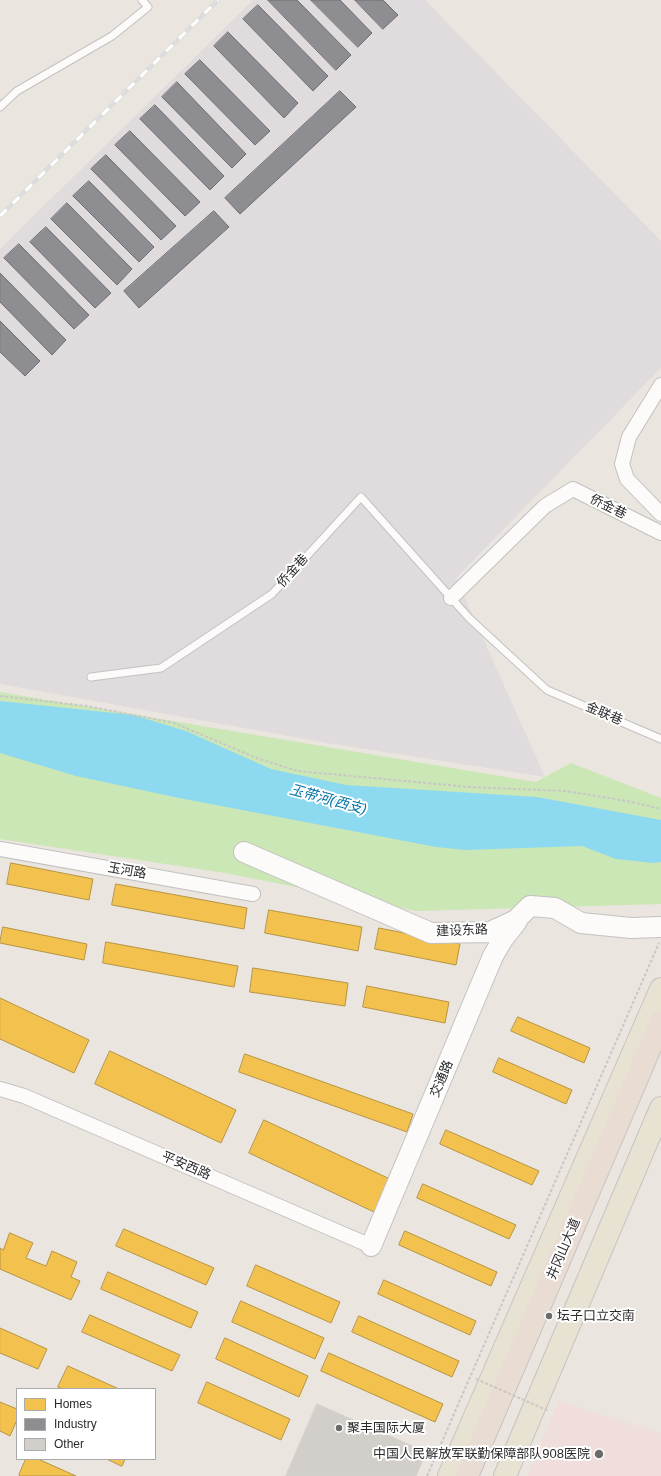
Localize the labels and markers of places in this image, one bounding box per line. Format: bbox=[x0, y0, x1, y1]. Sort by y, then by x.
place label: 坛子口立交南 bbox=[557, 1308, 635, 1324]
marker: 坛子口立交南 bbox=[544, 1311, 554, 1321]
place label: 聚丰国际大厦 bbox=[347, 1420, 425, 1436]
marker: 聚丰国际大厦 bbox=[334, 1423, 344, 1433]
place label: 中国人民解放军联勤保障部队908医院 bbox=[373, 1446, 590, 1462]
marker: 中国人民解放军联勤保障部队908医院 bbox=[593, 1448, 605, 1460]

